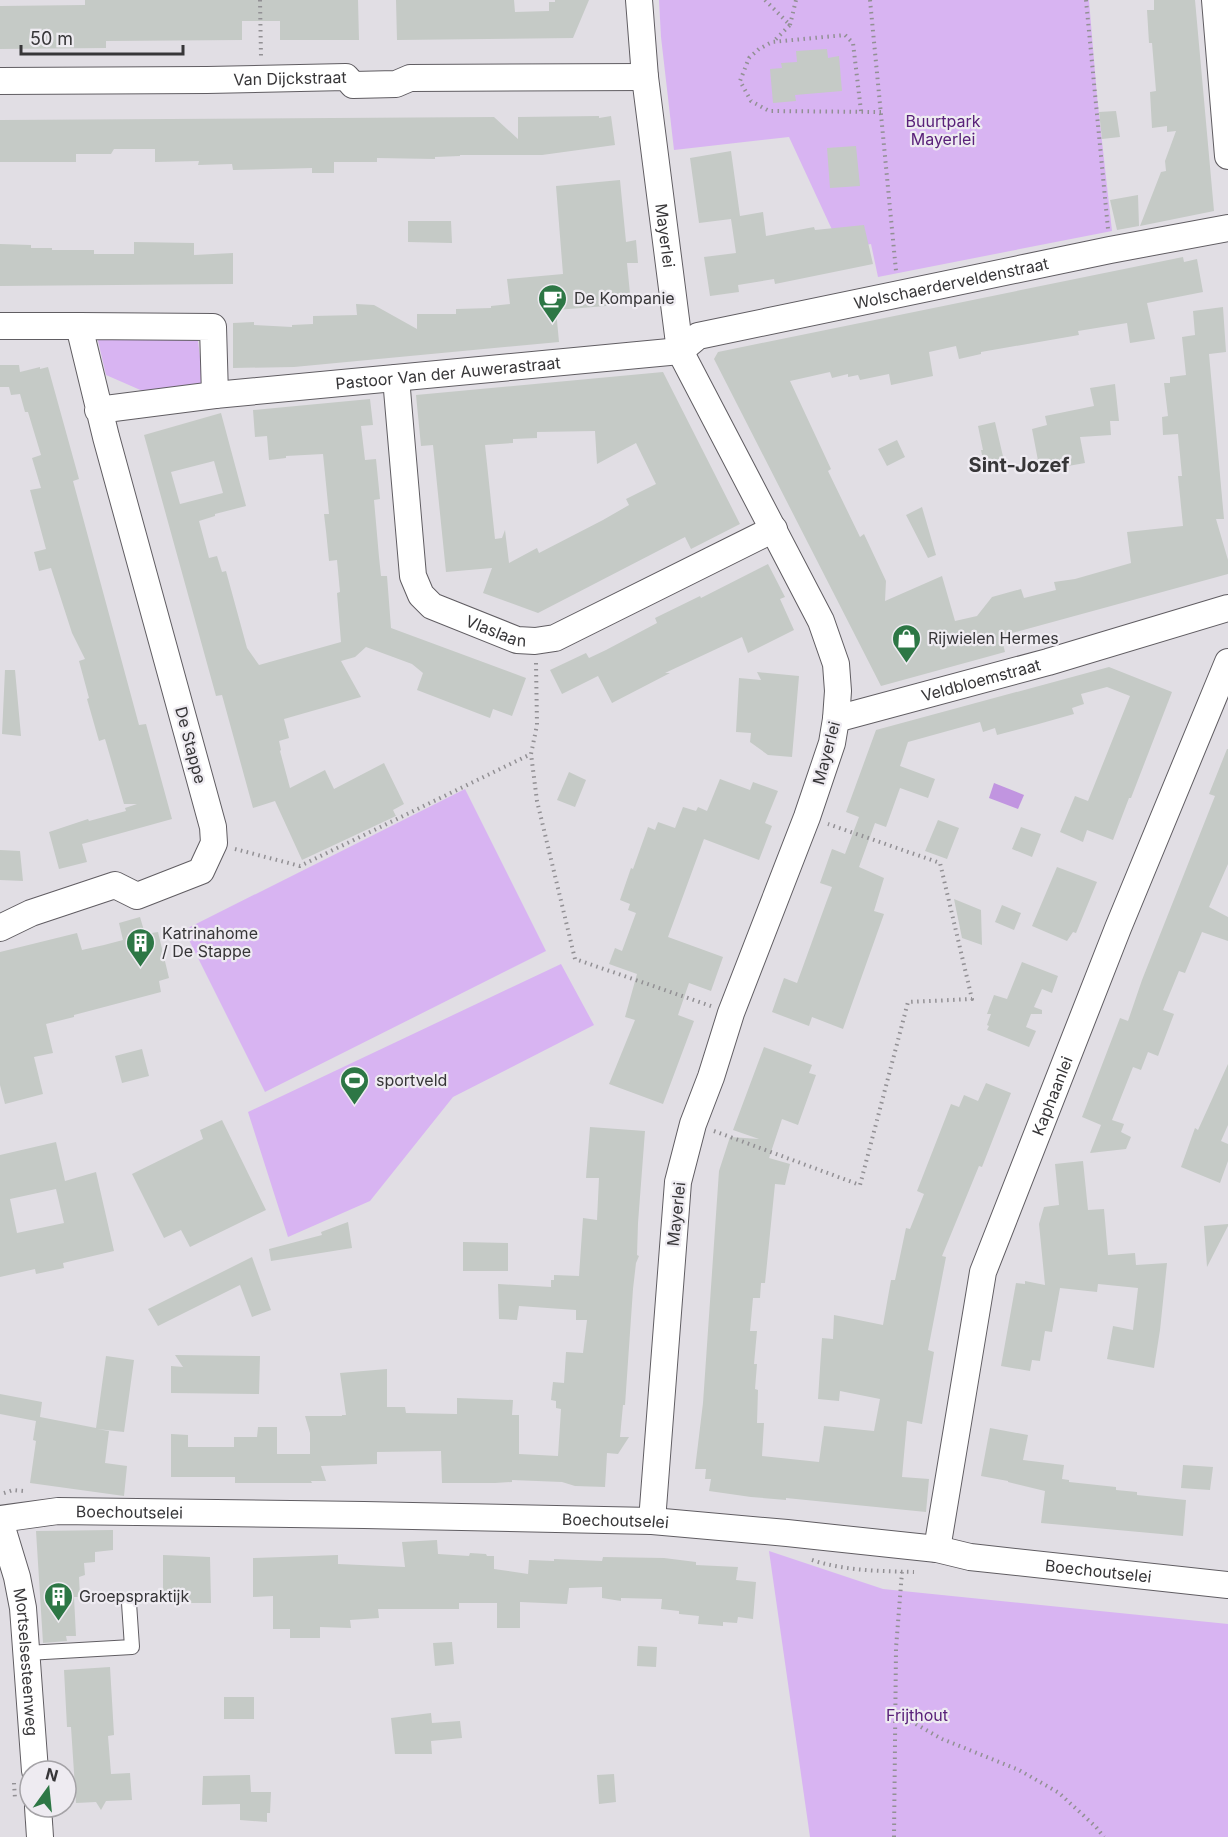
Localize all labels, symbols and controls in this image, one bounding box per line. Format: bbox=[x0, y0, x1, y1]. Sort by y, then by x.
scale bar bbox=[21, 18, 183, 56]
text: 50 m bbox=[30, 28, 73, 49]
street label: Van Dijckstraat bbox=[233, 67, 347, 89]
park label: Buurtpark Mayerlei bbox=[906, 111, 981, 149]
street label: Mayerlei bbox=[651, 202, 679, 269]
street label: Wolschaerderveldenstraat bbox=[852, 253, 1050, 313]
cafe icon: De Kompanie bbox=[537, 282, 569, 324]
place label: De Kompanie bbox=[574, 288, 675, 308]
street label: Pastoor Van der Auwerastraat bbox=[335, 352, 561, 394]
district label: Sint-Jozef bbox=[969, 453, 1069, 477]
street label: Vlaslaan bbox=[463, 611, 527, 651]
shop icon: Rijwielen Hermes bbox=[891, 622, 923, 664]
place label: Rijwielen Hermes bbox=[928, 628, 1059, 648]
street label: Veldbloemstraat bbox=[919, 654, 1043, 706]
street label: De Stappe bbox=[171, 704, 211, 786]
street label: Mayerlei bbox=[808, 719, 844, 787]
place label: Katrinahome / De Stappe bbox=[162, 923, 258, 961]
building icon: Katrinahome / De Stappe bbox=[125, 926, 157, 968]
street label: Kaphaanlei bbox=[1028, 1053, 1077, 1138]
sports icon: sportveld bbox=[339, 1064, 371, 1106]
place label: sportveld bbox=[376, 1070, 447, 1090]
street label: Mayerlei bbox=[663, 1181, 689, 1247]
street label: Boechoutselei bbox=[76, 1501, 183, 1523]
street label: Boechoutselei bbox=[562, 1509, 670, 1532]
street label: Boechoutselei bbox=[1044, 1555, 1153, 1587]
building icon: Groepspraktijk bbox=[42, 1580, 74, 1622]
street label: Mortselsesteenweg bbox=[9, 1586, 42, 1737]
place label: Groepspraktijk bbox=[79, 1586, 189, 1606]
park label: Frijthout bbox=[886, 1705, 948, 1725]
north arrow bbox=[18, 1759, 78, 1819]
text: N bbox=[43, 1763, 60, 1786]

